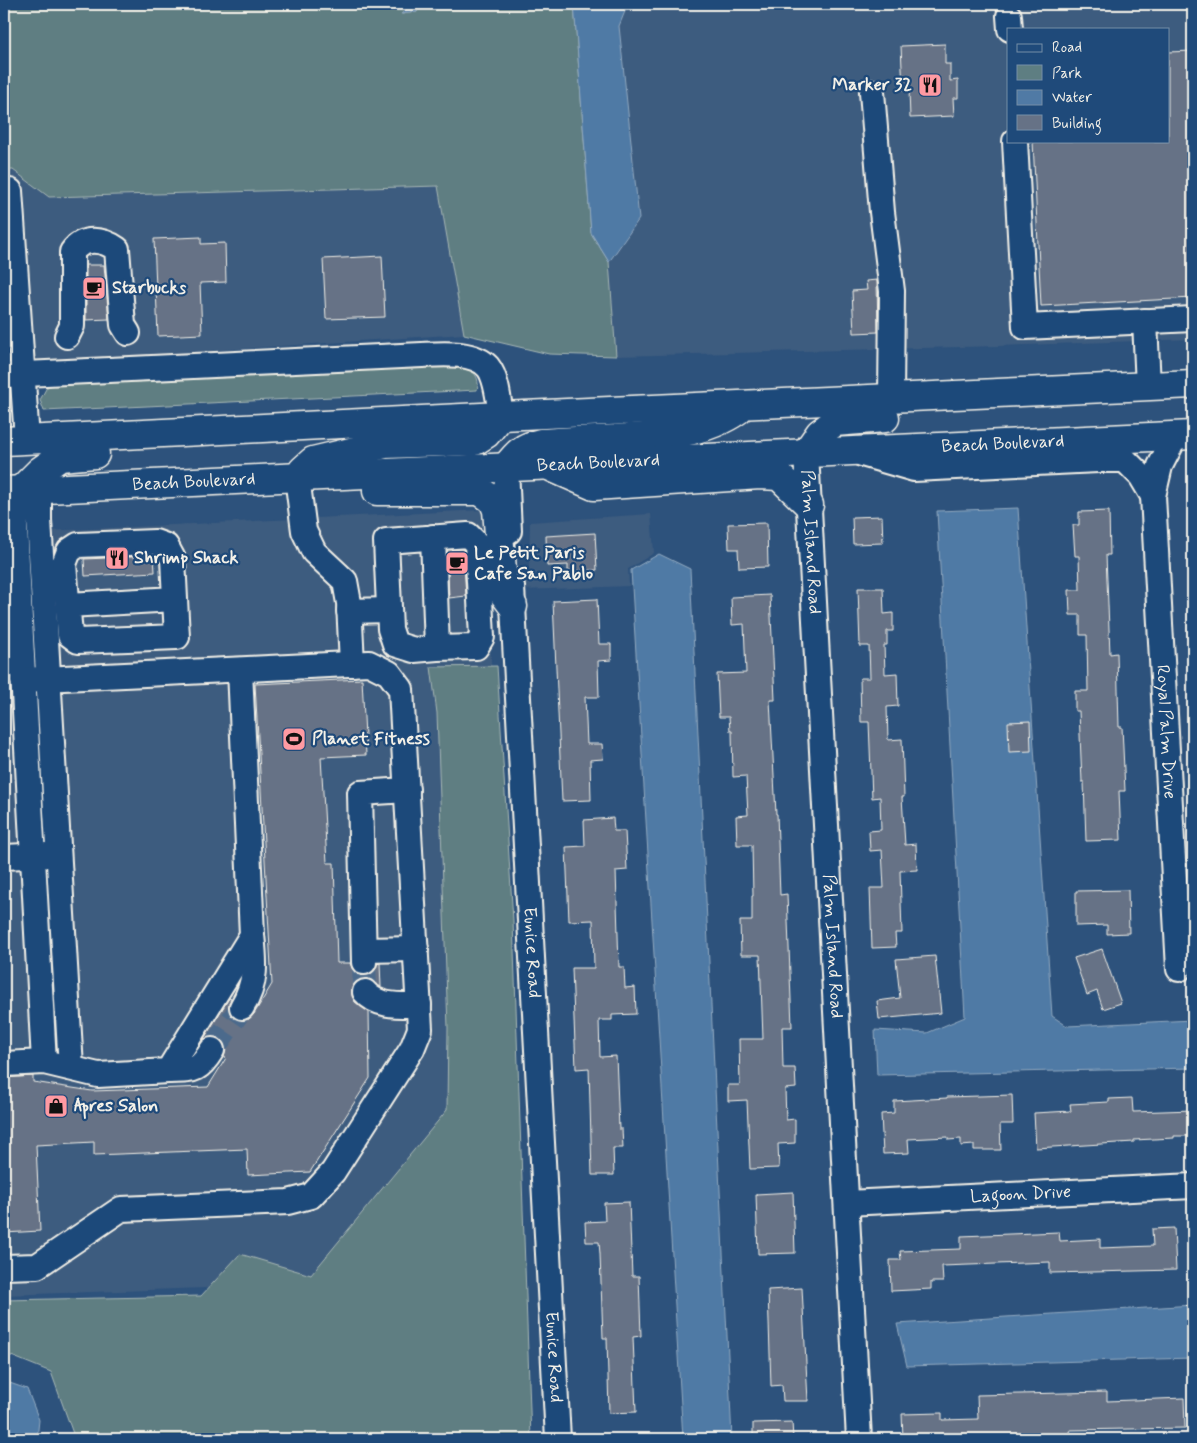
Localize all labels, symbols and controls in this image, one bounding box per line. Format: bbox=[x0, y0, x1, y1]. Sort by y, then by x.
legend bbox=[1007, 28, 1170, 142]
text: Road bbox=[1052, 38, 1082, 58]
text: Park bbox=[1052, 64, 1082, 84]
restaurant icon: Marker 32 bbox=[917, 72, 943, 98]
place label: Marker 32 bbox=[832, 73, 912, 97]
text: Water bbox=[1052, 88, 1092, 108]
text: Building bbox=[1052, 114, 1102, 135]
cafe icon: Starbucks bbox=[81, 275, 107, 301]
place label: Starbucks bbox=[112, 276, 186, 300]
street label: Beach Boulevard bbox=[941, 429, 1065, 459]
street label: Beach Boulevard bbox=[536, 448, 660, 478]
street label: Beach Boulevard bbox=[132, 467, 256, 497]
street label: Palm Island Road bbox=[795, 469, 827, 615]
place label: Le Petit Paris Cafe San Pablo bbox=[474, 541, 593, 586]
restaurant icon: Shrimp Shack bbox=[104, 545, 130, 571]
place label: Shrimp Shack bbox=[134, 546, 238, 570]
cafe icon: Le Petit Paris Cafe San Pablo bbox=[444, 550, 470, 576]
street label: Royal Palm Drive bbox=[1150, 664, 1182, 800]
sports icon: Planet Fitness bbox=[281, 726, 307, 752]
place label: Planet Fitness bbox=[312, 727, 430, 751]
street label: Palm Island Road bbox=[817, 873, 848, 1019]
street label: Eunice Road bbox=[517, 906, 546, 999]
shop icon: Apres Salon bbox=[43, 1093, 69, 1119]
place label: Apres Salon bbox=[74, 1094, 158, 1119]
street label: Lagoon Drive bbox=[970, 1180, 1072, 1210]
street label: Eunice Road bbox=[539, 1311, 568, 1403]

